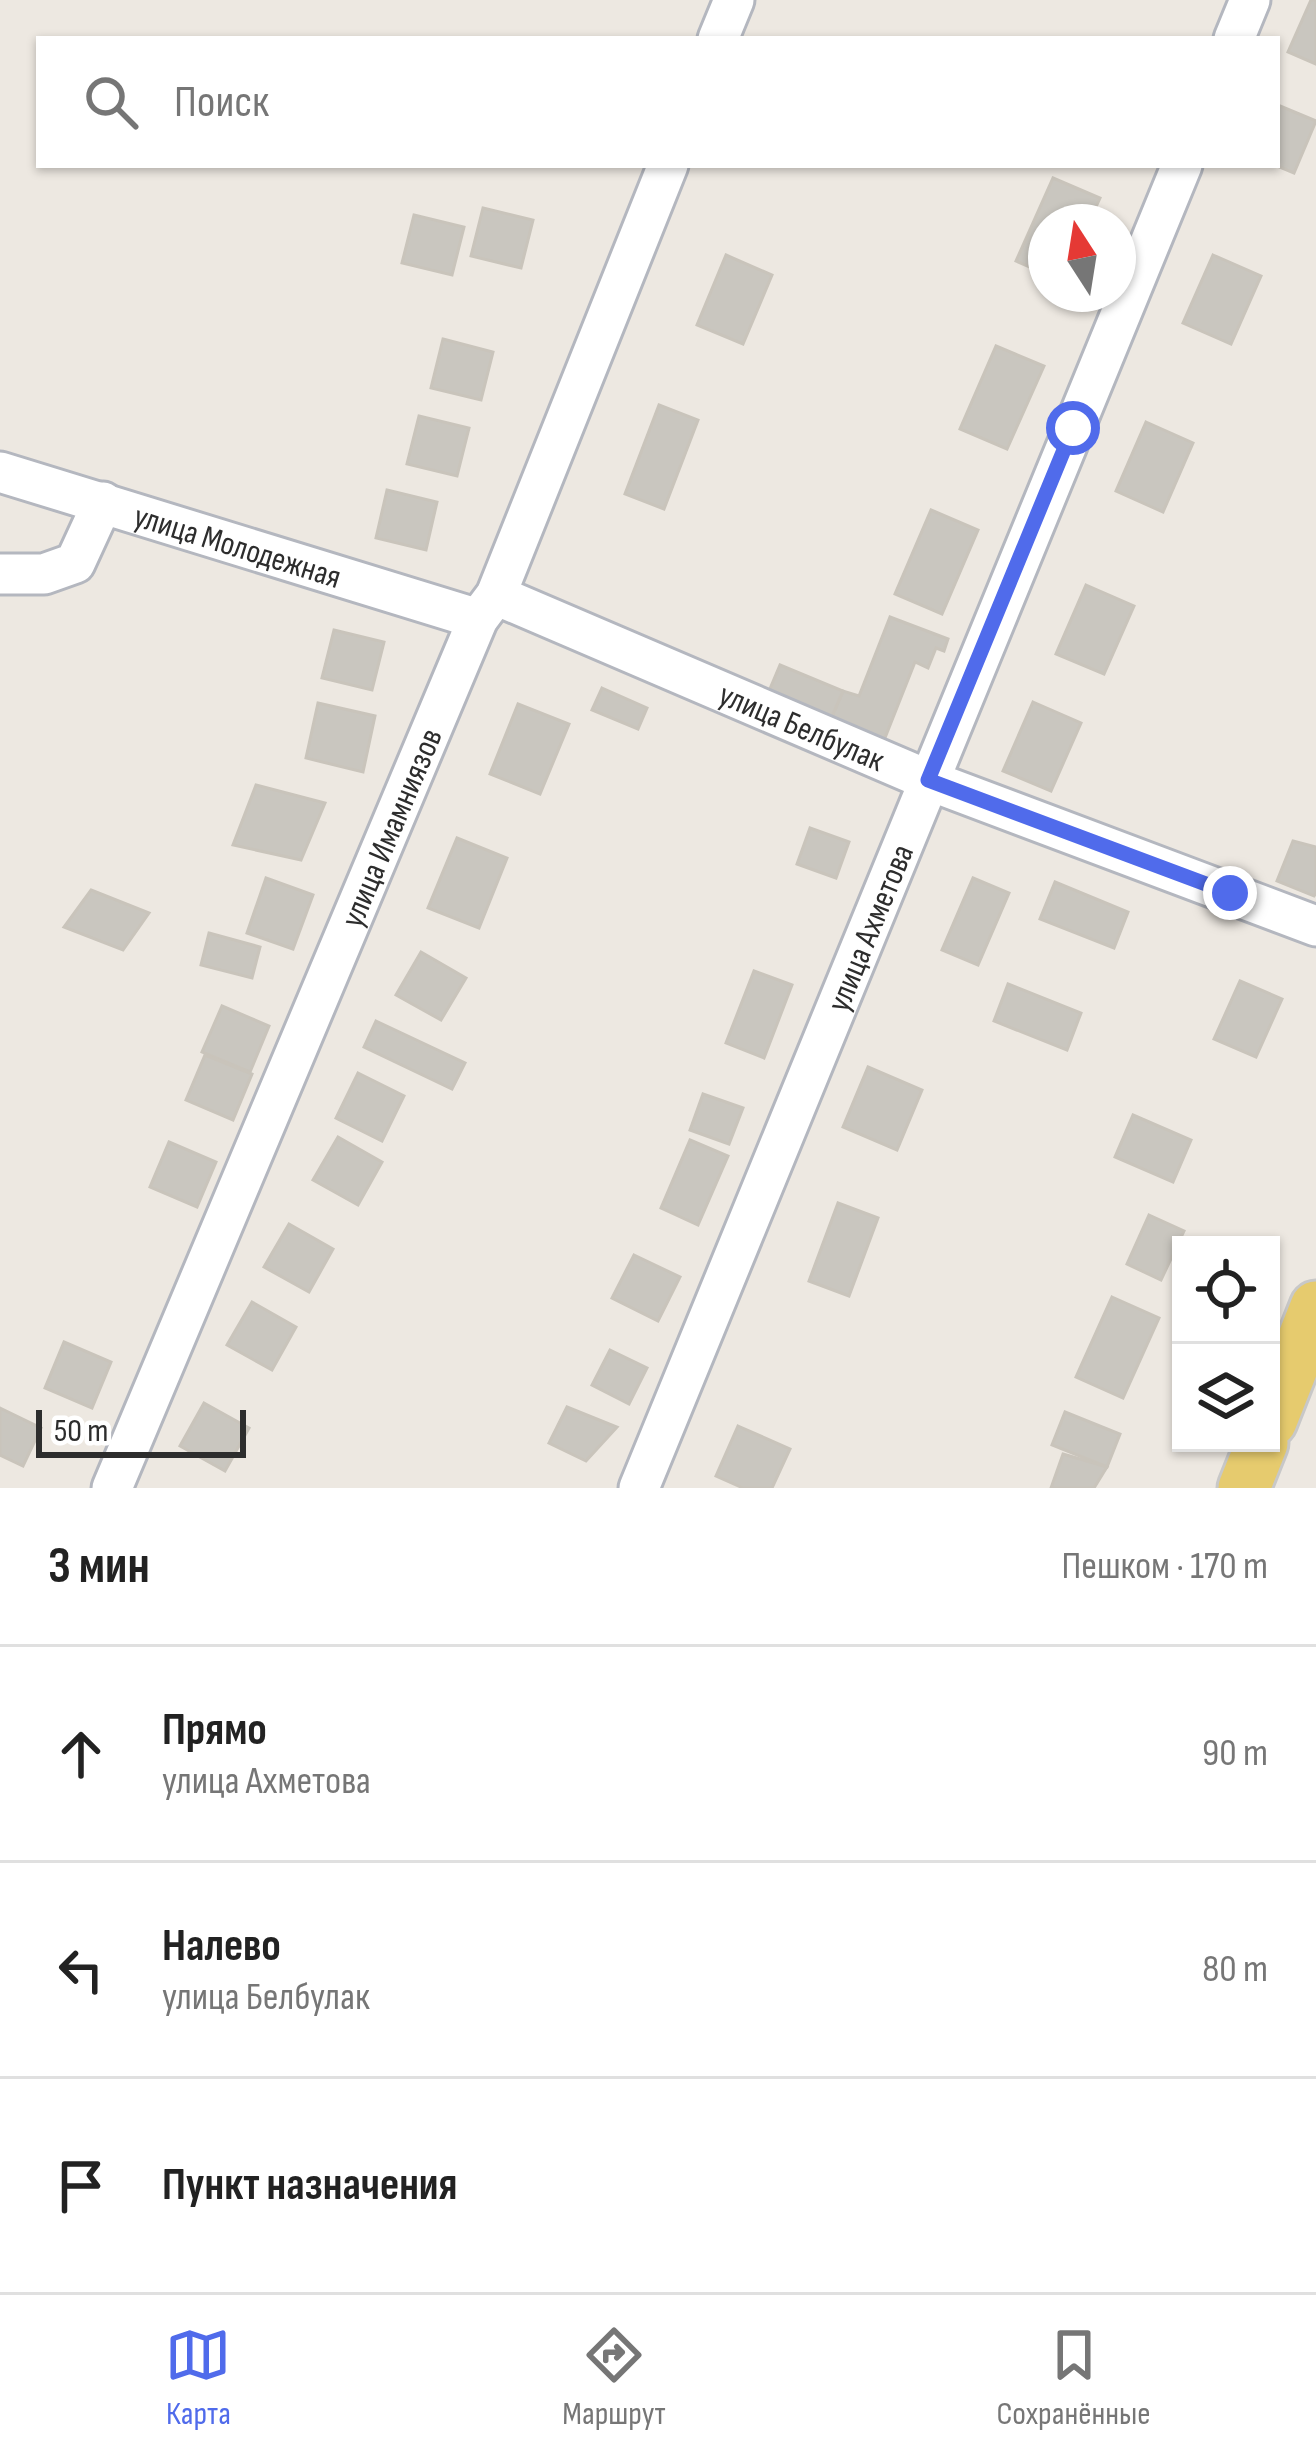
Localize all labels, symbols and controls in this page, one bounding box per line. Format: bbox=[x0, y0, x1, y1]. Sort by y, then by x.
search box bbox=[36, 36, 1280, 168]
icon: search bbox=[78, 69, 144, 135]
text: Поиск bbox=[174, 75, 269, 130]
north arrow bbox=[1028, 204, 1136, 312]
route start bbox=[1046, 401, 1100, 455]
street label: улица Молодежная bbox=[129, 496, 346, 598]
street label: улица Белбулак bbox=[713, 675, 890, 781]
street label: улица Имамниязов bbox=[333, 723, 452, 933]
street label: улица Ахметова bbox=[819, 839, 923, 1018]
route end bbox=[1203, 866, 1257, 920]
map controls bbox=[1172, 1236, 1280, 1452]
button: locate bbox=[1172, 1236, 1280, 1344]
button: layers bbox=[1172, 1344, 1280, 1452]
scale bar bbox=[36, 1404, 246, 1457]
text: 50 m bbox=[54, 1411, 108, 1451]
text: 3 мин bbox=[48, 1536, 150, 1597]
text: Пешком · 170 m bbox=[1061, 1543, 1268, 1590]
text: Прямо bbox=[162, 1703, 267, 1758]
icon: ahead bbox=[48, 1721, 114, 1787]
text: 90 m bbox=[1202, 1730, 1268, 1777]
text: улица Ахметова bbox=[162, 1758, 371, 1805]
text: Налево bbox=[162, 1919, 281, 1974]
icon: left bbox=[48, 1937, 114, 2003]
text: 80 m bbox=[1202, 1946, 1268, 1993]
text: улица Белбулак bbox=[162, 1974, 370, 2021]
icon: arrive bbox=[48, 2153, 114, 2219]
text: Пункт назначения bbox=[162, 2158, 457, 2213]
tab: Карта bbox=[165, 2322, 231, 2434]
tab: Маршрут bbox=[562, 2322, 666, 2434]
tab: Сохранённые bbox=[997, 2322, 1151, 2434]

